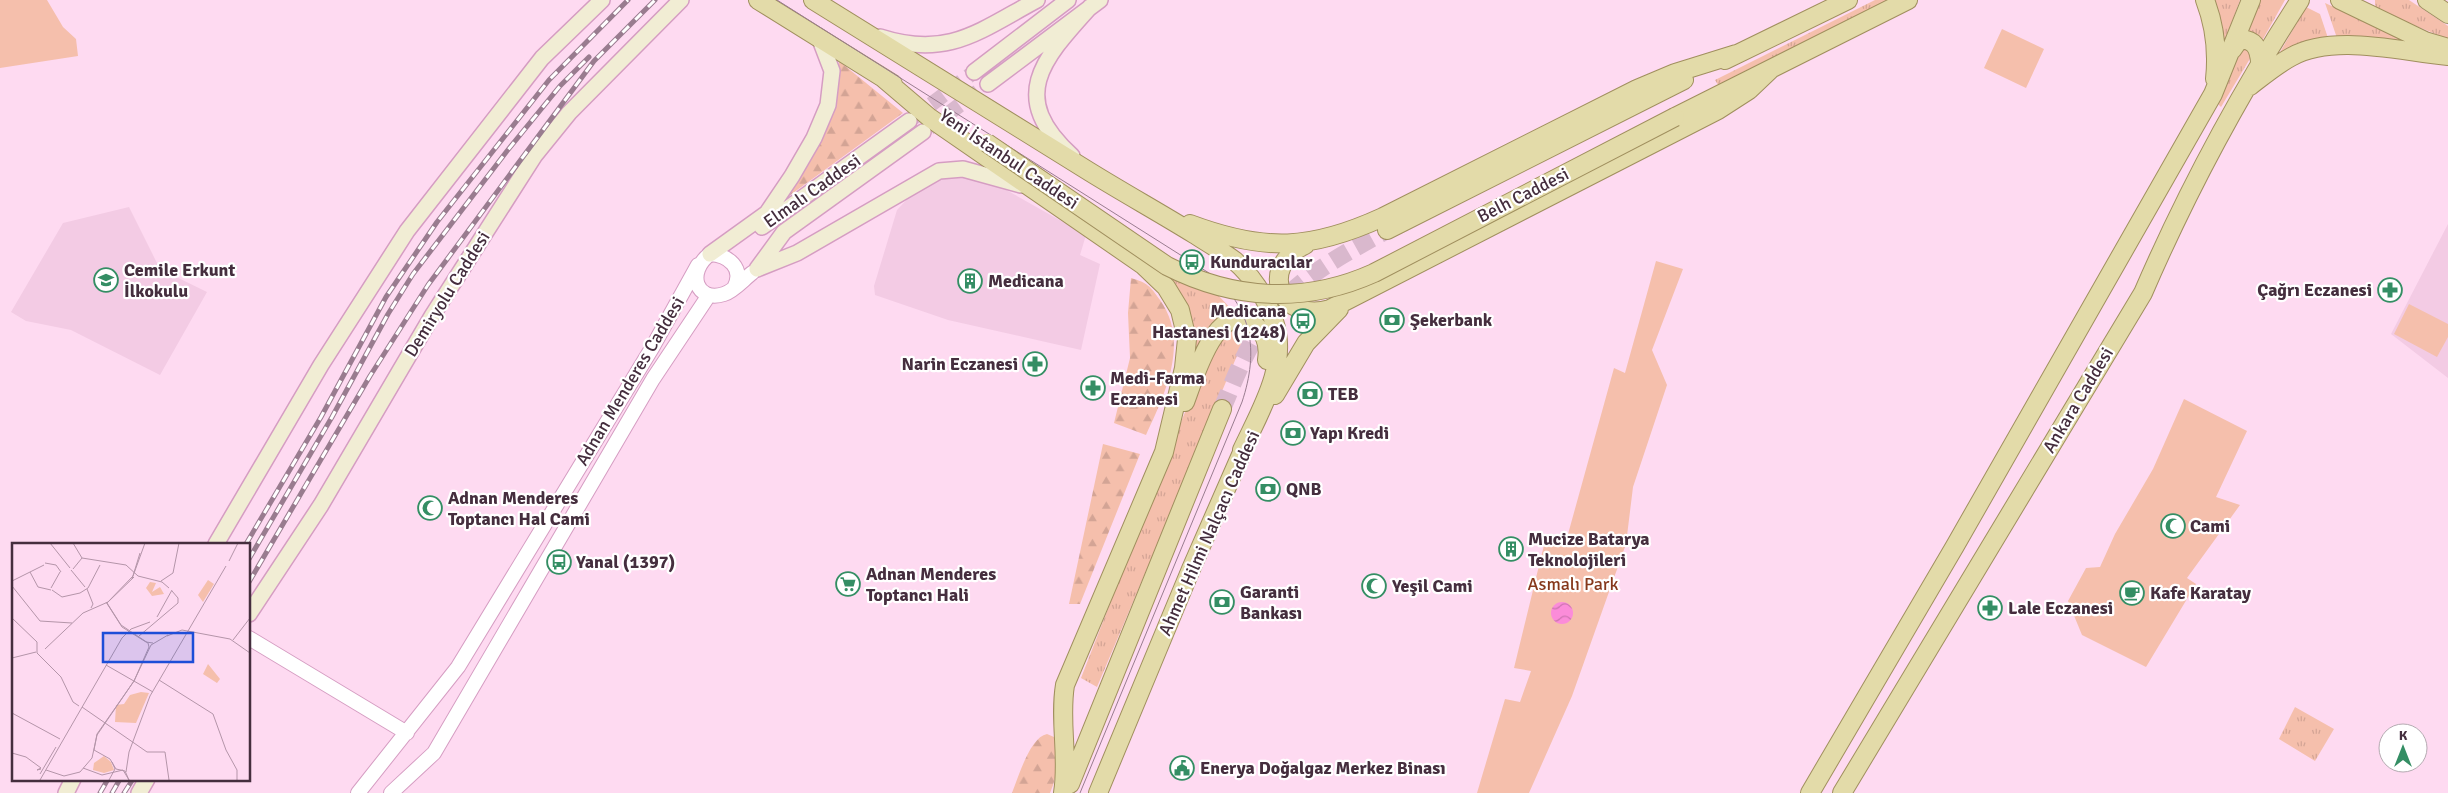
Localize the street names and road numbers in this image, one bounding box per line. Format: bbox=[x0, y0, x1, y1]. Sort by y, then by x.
street label: Yeni İstanbul Caddesi bbox=[935, 104, 1083, 214]
street label: Elmalı Caddesi bbox=[759, 149, 865, 233]
street label: Belh Caddesi bbox=[1474, 163, 1572, 227]
street label: Demiryolu Caddesi bbox=[399, 227, 495, 361]
street label: Adnan Menderes Caddesi bbox=[571, 293, 689, 469]
street label: Ankara Caddesi bbox=[2038, 343, 2118, 457]
street label: Ahmet Hilmi Nalçacı Caddesi bbox=[1154, 427, 1264, 639]

